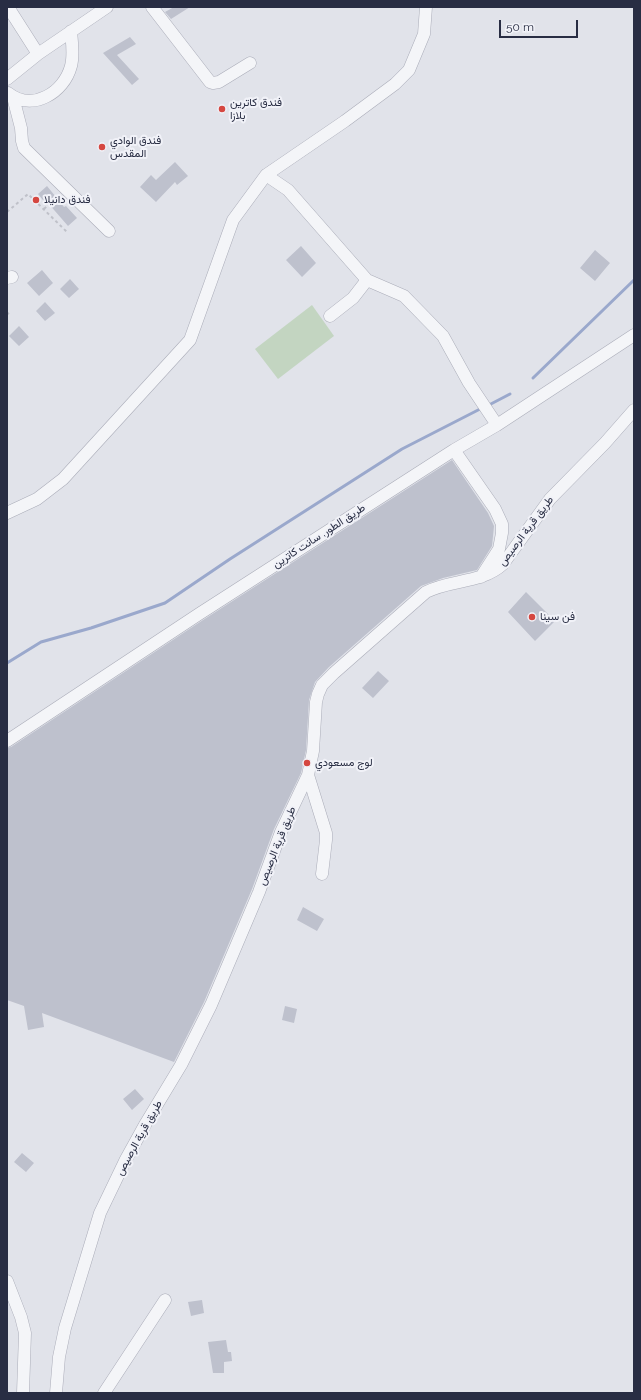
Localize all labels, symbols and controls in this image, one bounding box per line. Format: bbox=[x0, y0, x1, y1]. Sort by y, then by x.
scale bar bbox=[501, 12, 580, 38]
text: 50 m bbox=[506, 20, 534, 34]
place label: فندق كاترين بلازا bbox=[230, 96, 282, 122]
marker: فندق كاترين بلازا bbox=[217, 104, 227, 114]
place label: فندق الوادي المقدس bbox=[110, 134, 161, 160]
marker: فندق الوادي المقدس bbox=[97, 142, 107, 152]
place label: فندق دانيلا bbox=[44, 193, 91, 207]
marker: فندق دانيلا bbox=[31, 195, 41, 205]
street label: طريق قرية الرصيص bbox=[496, 494, 556, 568]
street label: طريق الطور, سانت كاترين bbox=[270, 501, 368, 571]
place label: فن سينا bbox=[540, 610, 575, 624]
marker: فن سينا bbox=[527, 612, 537, 622]
place label: لوج مسعودي bbox=[315, 756, 373, 770]
marker: لوج مسعودي bbox=[302, 758, 312, 768]
street label: طريق قرية الرصيص bbox=[255, 805, 299, 887]
street label: طريق قرية الرصيص bbox=[113, 1098, 165, 1178]

